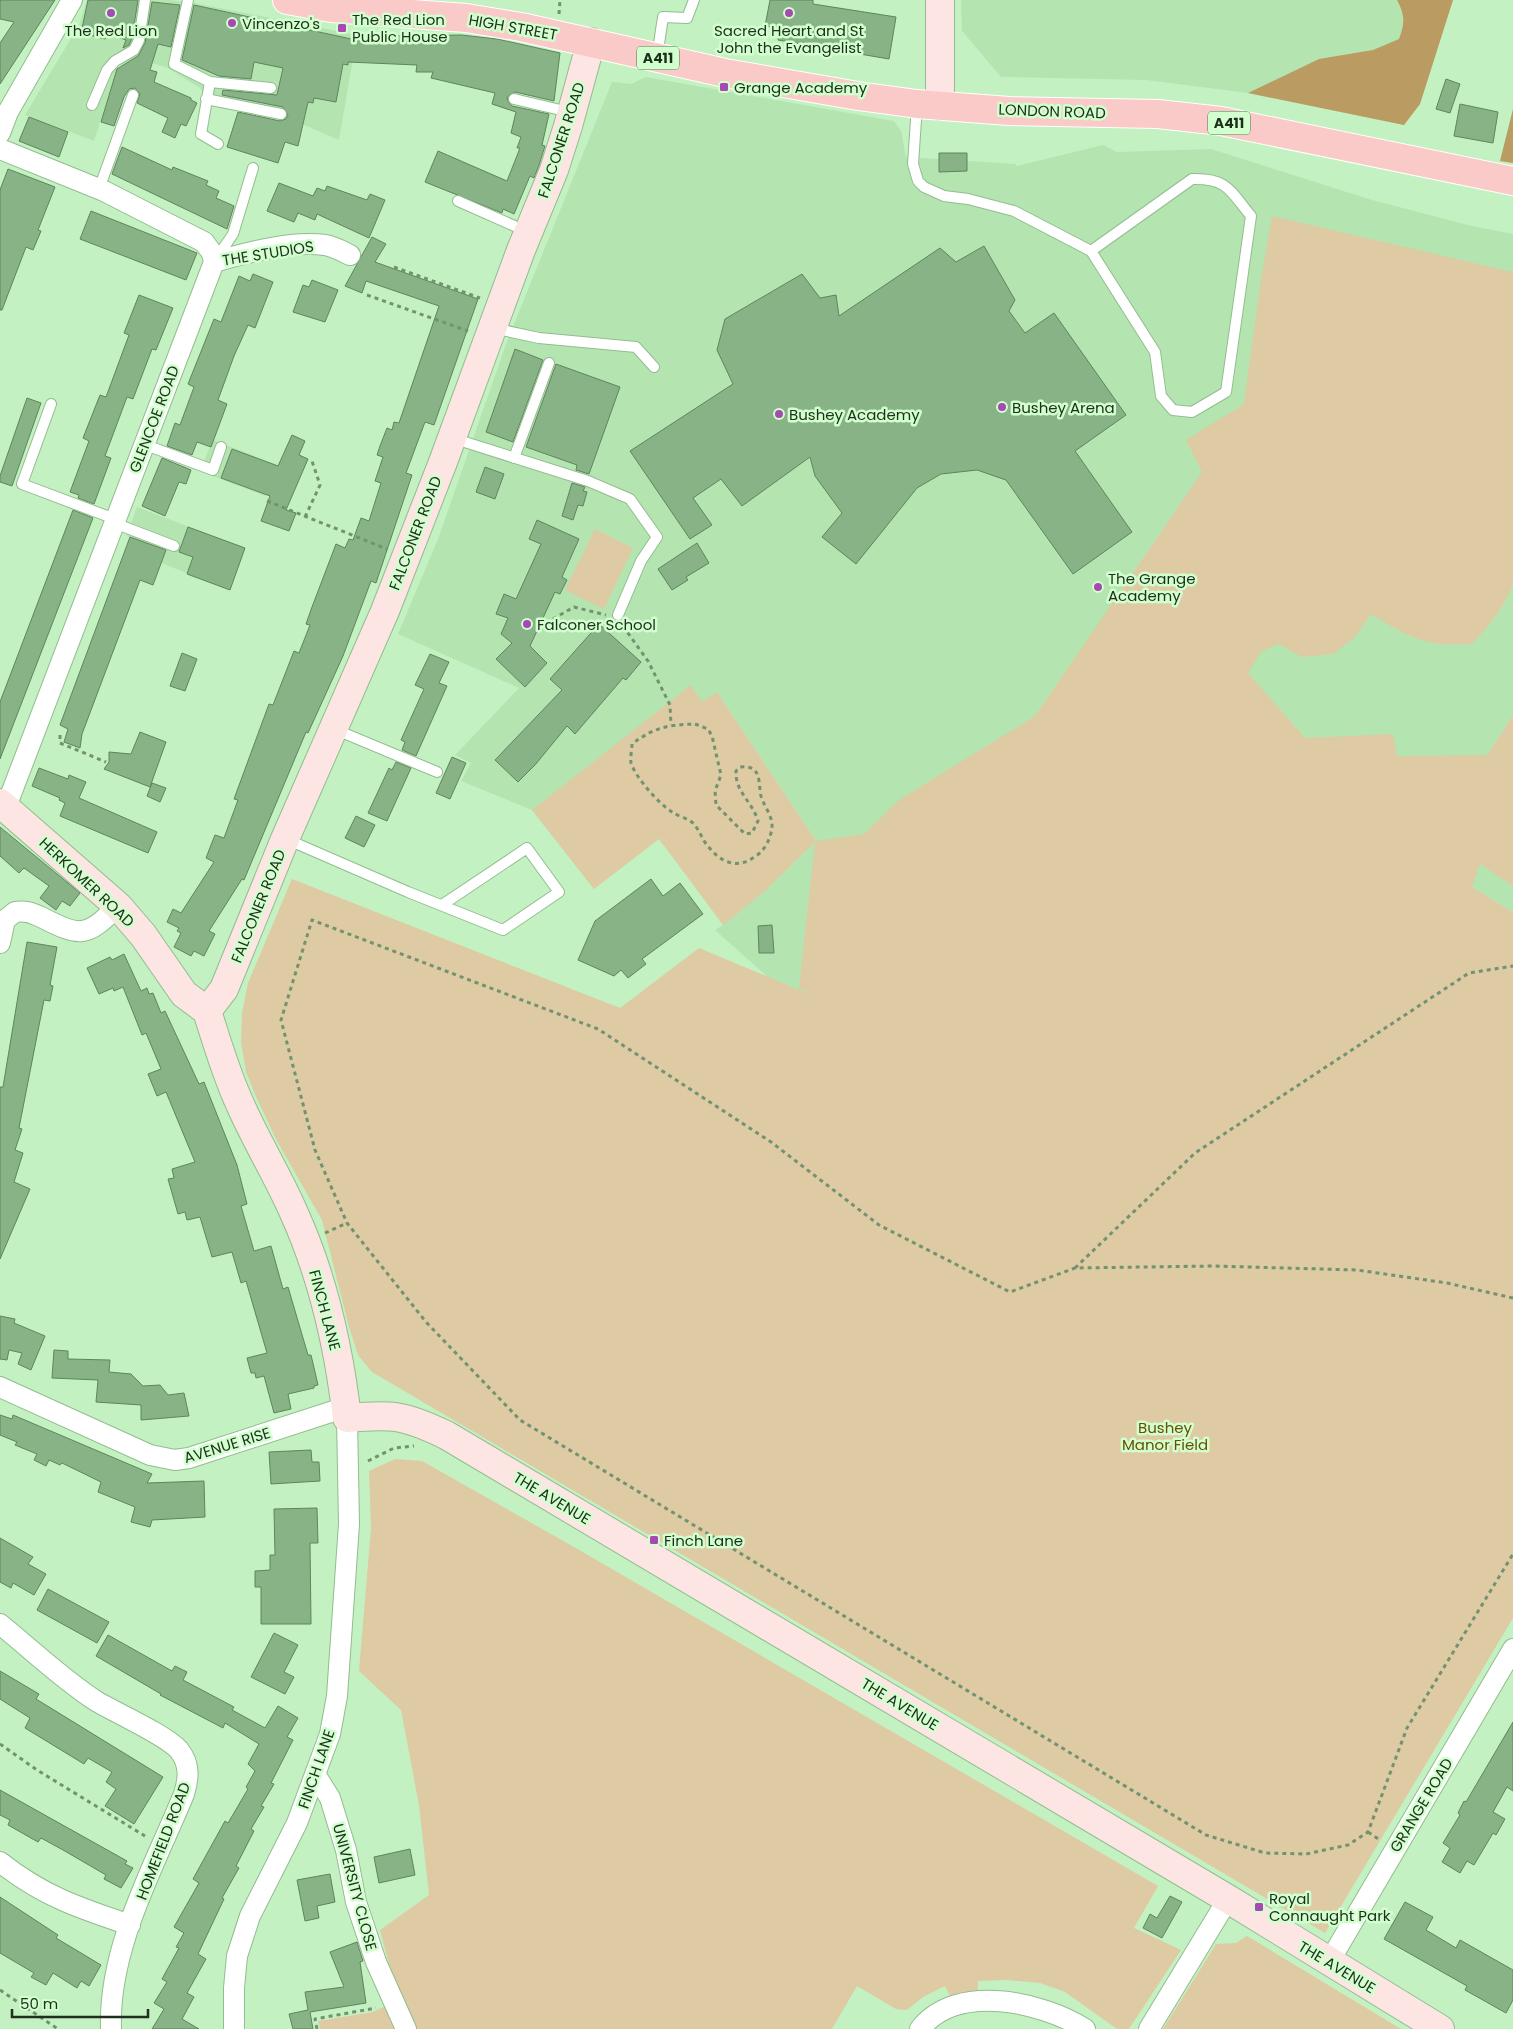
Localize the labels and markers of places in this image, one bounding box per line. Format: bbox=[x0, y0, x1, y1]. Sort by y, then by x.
marker: The Red Lion bbox=[105, 7, 117, 19]
marker: Sacred Heart and St John the Evangelist bbox=[783, 7, 795, 19]
place label: The Red Lion Public House bbox=[352, 9, 448, 47]
place label: Vincenzo's bbox=[242, 13, 320, 34]
marker: Vincenzo's bbox=[226, 17, 238, 29]
place label: The Red Lion bbox=[65, 20, 157, 41]
place label: Sacred Heart and St John the Evangelist bbox=[714, 20, 864, 58]
marker: The Red Lion Public House bbox=[336, 22, 348, 34]
place label: Grange Academy bbox=[734, 77, 868, 98]
marker: Grange Academy bbox=[718, 81, 730, 93]
place label: Bushey Arena bbox=[1012, 397, 1115, 418]
marker: Bushey Arena bbox=[996, 401, 1008, 413]
place label: Bushey Academy bbox=[789, 404, 920, 425]
marker: Bushey Academy bbox=[773, 408, 785, 420]
place label: The Grange Academy bbox=[1108, 568, 1195, 606]
marker: The Grange Academy bbox=[1092, 581, 1104, 593]
place label: Falconer School bbox=[537, 614, 656, 635]
marker: Falconer School bbox=[521, 618, 533, 630]
place label: Finch Lane bbox=[664, 1530, 743, 1551]
marker: Finch Lane bbox=[648, 1534, 660, 1546]
place label: Royal Connaught Park bbox=[1269, 1888, 1391, 1926]
marker: Royal Connaught Park bbox=[1253, 1901, 1265, 1913]

